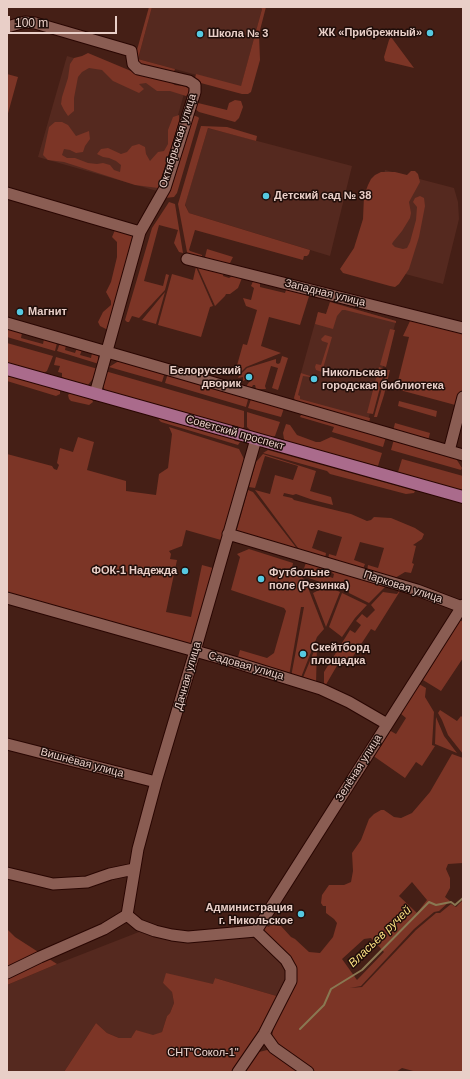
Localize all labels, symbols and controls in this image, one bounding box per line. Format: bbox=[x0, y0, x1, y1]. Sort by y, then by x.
scale bar bbox=[10, 8, 119, 34]
text: 100 m bbox=[15, 16, 48, 30]
place label: ЖК «Прибрежный» bbox=[319, 26, 422, 40]
place label: Школа № 3 bbox=[208, 27, 268, 41]
marker: ЖК «Прибрежный» bbox=[425, 28, 435, 38]
marker: Школа № 3 bbox=[195, 29, 205, 39]
street label: Октябрьская улица bbox=[156, 92, 200, 190]
place label: Детский сад № 38 bbox=[274, 189, 371, 203]
marker: Детский сад № 38 bbox=[261, 191, 271, 201]
street label: Западная улица bbox=[283, 277, 367, 309]
place label: Магнит bbox=[28, 305, 67, 319]
marker: Магнит bbox=[15, 307, 25, 317]
place label: Белорусский дворик bbox=[170, 364, 241, 390]
place label: Никольская городская библиотека bbox=[322, 366, 444, 392]
marker: Белорусский дворик bbox=[244, 372, 254, 382]
marker: Никольская городская библиотека bbox=[309, 374, 319, 384]
street label: Советский проспект bbox=[184, 413, 286, 453]
place label: ФОК-1 Надежда bbox=[92, 564, 177, 578]
marker: ФОК-1 Надежда bbox=[180, 566, 190, 576]
place label: Футбольне поле (Резинка) bbox=[269, 566, 349, 592]
street label: Парковая улица bbox=[362, 568, 444, 606]
marker: Футбольне поле (Резинка) bbox=[256, 574, 266, 584]
street label: Дачная улица bbox=[172, 640, 204, 712]
place label: Скейтборд площадка bbox=[311, 641, 370, 667]
street label: Садовая улица bbox=[207, 649, 285, 683]
marker: Скейтборд площадка bbox=[298, 649, 308, 659]
street label: Зелёная улица bbox=[333, 732, 385, 804]
street label: Вишнёвая улица bbox=[39, 746, 125, 780]
place label: Администрация г. Никольское bbox=[205, 901, 293, 927]
water label: Власьев ручей bbox=[346, 903, 414, 971]
marker: Администрация г. Никольское bbox=[296, 909, 306, 919]
park label: СНТ"Сокол-1" bbox=[167, 1046, 239, 1060]

